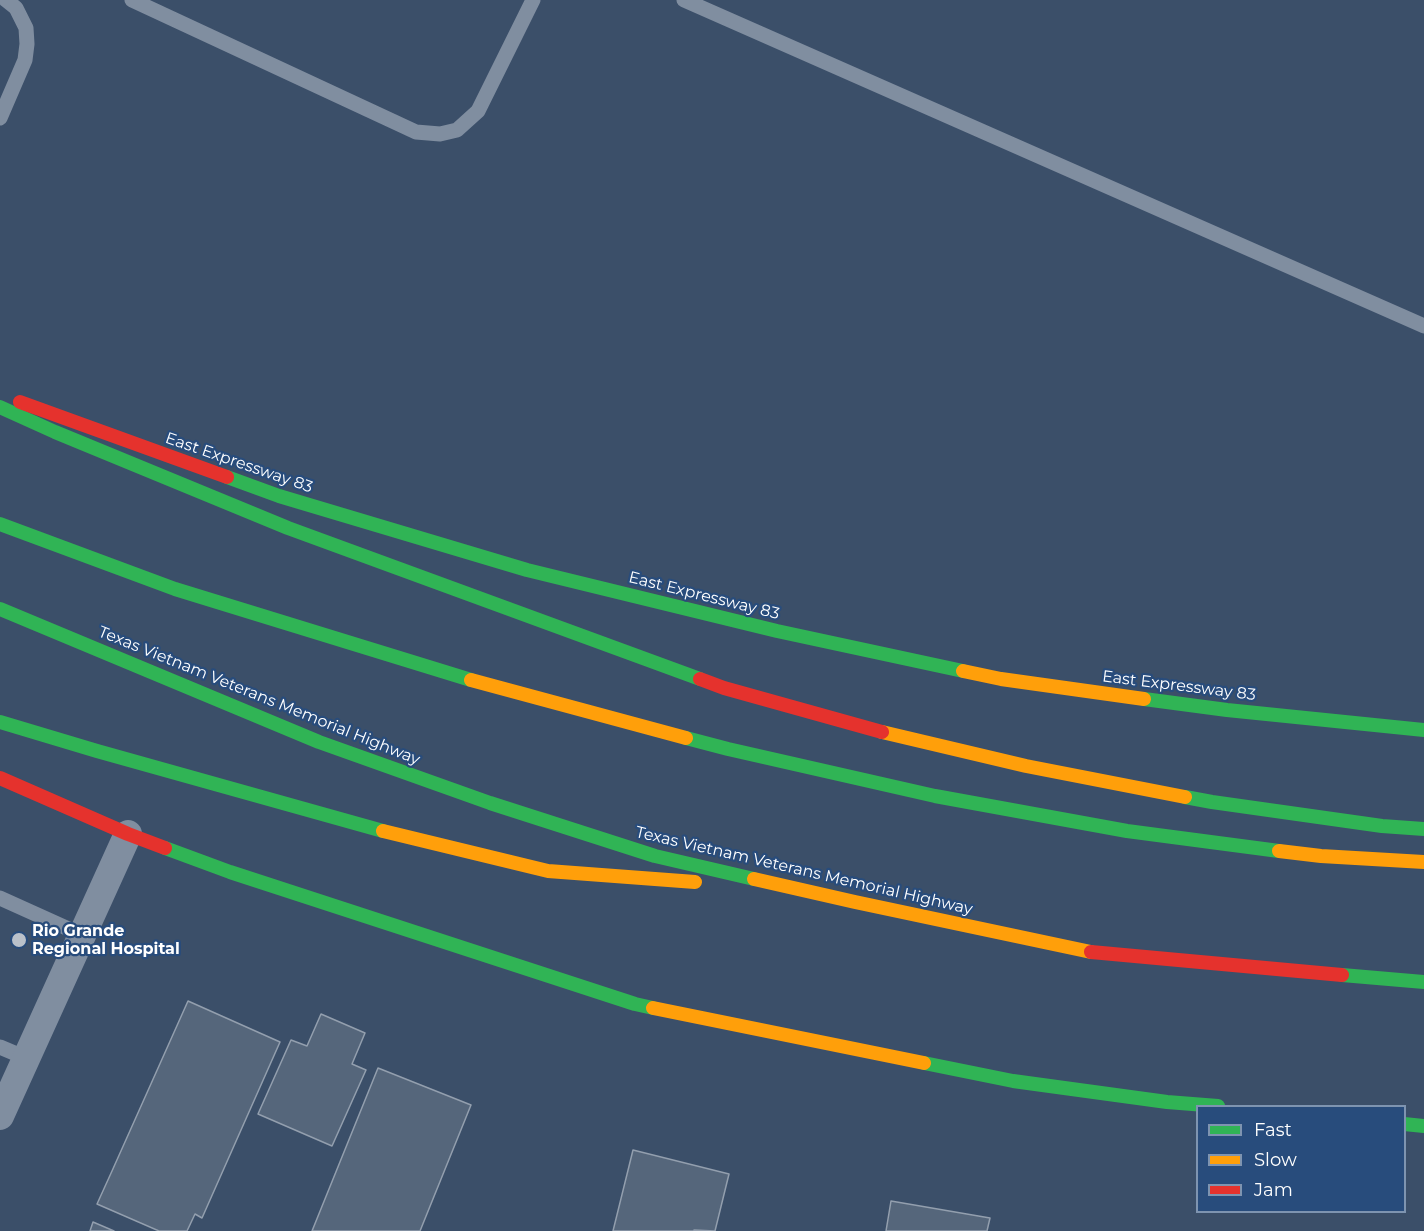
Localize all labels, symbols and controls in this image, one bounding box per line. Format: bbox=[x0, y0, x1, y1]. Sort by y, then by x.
street label: East Expressway 83 bbox=[163, 429, 315, 497]
street label: East Expressway 83 bbox=[627, 568, 781, 624]
street label: Texas Vietnam Veterans Memorial Highway bbox=[95, 622, 423, 770]
street label: East Expressway 83 bbox=[1101, 667, 1257, 705]
street label: Texas Vietnam Veterans Memorial Highway bbox=[634, 823, 974, 919]
place label: Rio Grande Regional Hospital bbox=[32, 921, 180, 959]
marker: Rio Grande Regional Hospital bbox=[10, 931, 28, 949]
legend bbox=[1196, 1105, 1406, 1213]
text: Fast bbox=[1254, 1119, 1292, 1141]
text: Slow bbox=[1254, 1149, 1297, 1171]
text: Jam bbox=[1254, 1179, 1293, 1201]

